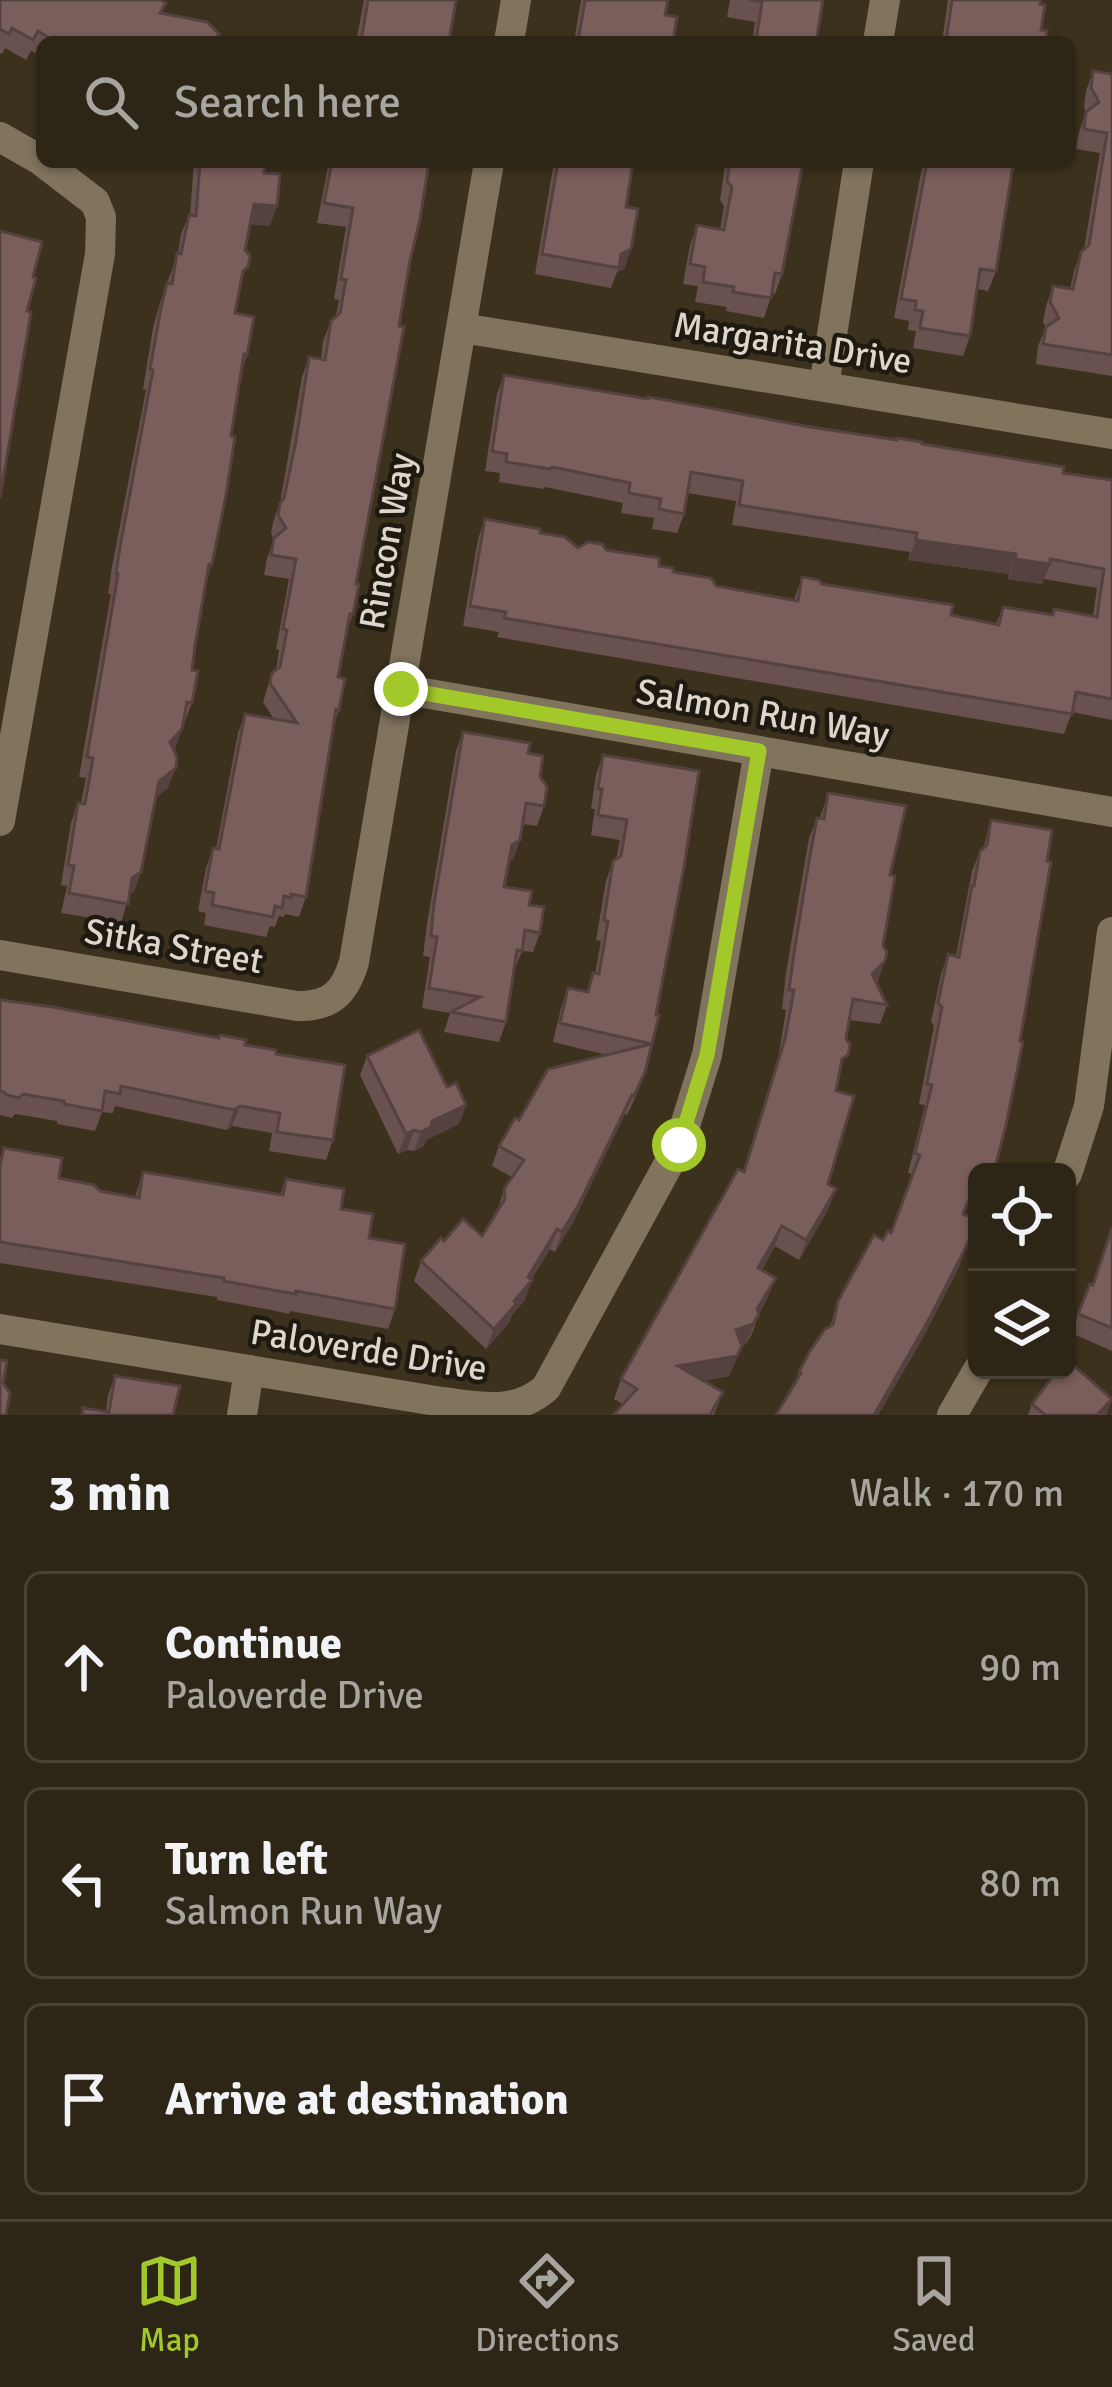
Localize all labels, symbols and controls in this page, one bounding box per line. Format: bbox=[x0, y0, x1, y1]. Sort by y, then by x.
search box bbox=[36, 36, 1076, 168]
icon: search bbox=[78, 69, 144, 135]
text: Search here bbox=[174, 75, 401, 130]
street label: Margarita Drive bbox=[671, 302, 915, 384]
street label: Rincon Way bbox=[350, 450, 425, 633]
route end bbox=[374, 662, 428, 716]
street label: Salmon Run Way bbox=[633, 669, 893, 758]
street label: Sitka Street bbox=[81, 909, 266, 984]
route start bbox=[652, 1118, 706, 1172]
map controls bbox=[968, 1163, 1076, 1379]
button: locate bbox=[968, 1163, 1076, 1271]
button: layers bbox=[968, 1271, 1076, 1379]
street label: Paloverde Drive bbox=[247, 1310, 490, 1391]
text: 3 min bbox=[48, 1462, 171, 1525]
text: Walk · 170 m bbox=[850, 1469, 1064, 1517]
text: Continue bbox=[165, 1616, 342, 1671]
icon: ahead bbox=[51, 1634, 117, 1700]
text: 90 m bbox=[979, 1643, 1061, 1691]
text: Paloverde Drive bbox=[165, 1671, 424, 1719]
text: Turn left bbox=[165, 1832, 328, 1887]
icon: left bbox=[51, 1850, 117, 1916]
text: 80 m bbox=[979, 1859, 1061, 1907]
text: Salmon Run Way bbox=[165, 1887, 442, 1935]
icon: arrive bbox=[51, 2066, 117, 2132]
text: Arrive at destination bbox=[165, 2072, 569, 2127]
tab: Map bbox=[136, 2248, 202, 2361]
tab: Directions bbox=[475, 2248, 620, 2361]
tab: Saved bbox=[892, 2248, 976, 2361]

